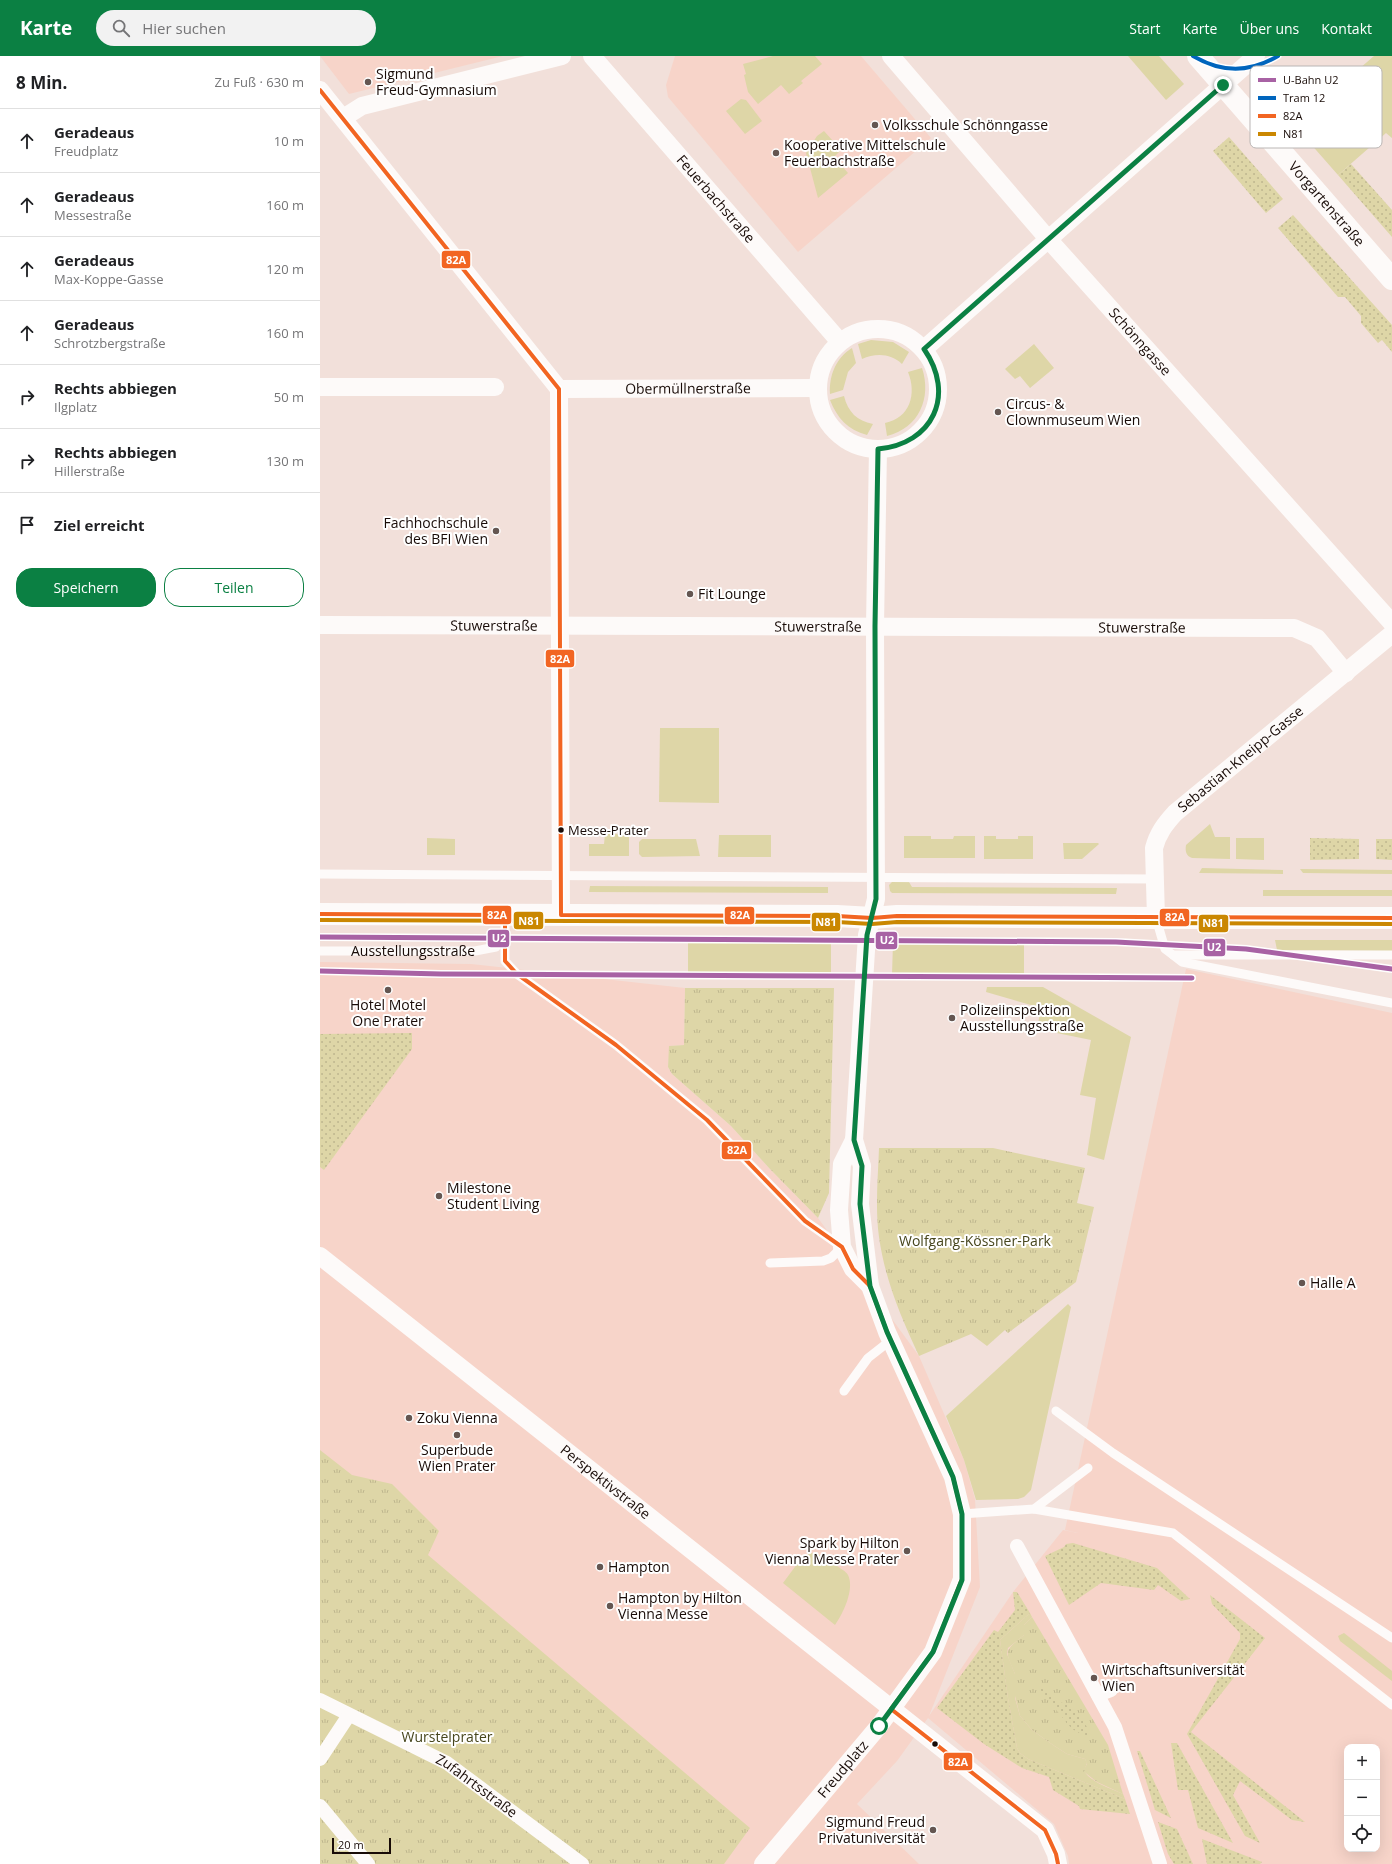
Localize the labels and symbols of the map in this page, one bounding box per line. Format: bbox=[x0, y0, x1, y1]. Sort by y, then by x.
place label: Sigmund Freud-Gymnasium bbox=[376, 64, 497, 99]
legend bbox=[1250, 66, 1382, 148]
text: U-Bahn U2 bbox=[1283, 72, 1338, 87]
route end bbox=[1214, 76, 1232, 94]
marker: Sigmund Freud-Gymnasium bbox=[363, 77, 373, 87]
text: Tram 12 bbox=[1283, 90, 1325, 105]
text: 82A bbox=[1283, 108, 1303, 123]
place label: Volksschule Schönngasse bbox=[883, 115, 1048, 134]
marker: Volksschule Schönngasse bbox=[870, 120, 880, 130]
text: N81 bbox=[1283, 126, 1304, 141]
place label: Kooperative Mittelschule Feuerbachstraße bbox=[784, 135, 946, 170]
marker: Kooperative Mittelschule Feuerbachstraße bbox=[771, 148, 781, 158]
street label: Feuerbachstraße bbox=[673, 150, 760, 247]
street label: Vorgartenstraße bbox=[1285, 157, 1369, 250]
line badge: 82A bbox=[441, 250, 471, 269]
text: 82A bbox=[446, 252, 466, 267]
street label: Schönngasse bbox=[1105, 303, 1176, 380]
street label: Obermüllnerstraße bbox=[625, 378, 751, 398]
place label: Circus- & Clownmuseum Wien bbox=[1006, 394, 1140, 429]
marker: Circus- & Clownmuseum Wien bbox=[993, 407, 1003, 417]
place label: Fachhochschule des BFI Wien bbox=[383, 513, 488, 548]
marker: Fachhochschule des BFI Wien bbox=[491, 526, 501, 536]
place label: Fit Lounge bbox=[698, 584, 766, 603]
marker: Fit Lounge bbox=[685, 589, 695, 599]
street label: Stuwerstraße bbox=[450, 615, 538, 635]
street label: Stuwerstraße bbox=[774, 616, 862, 636]
street label: Stuwerstraße bbox=[1098, 617, 1186, 637]
line badge: 82A bbox=[545, 649, 575, 668]
text: 82A bbox=[550, 651, 570, 666]
street label: Sebastian-Kneipp-Gasse bbox=[1173, 701, 1307, 816]
place label: Messe-Prater bbox=[568, 821, 649, 839]
marker: Messe-Prater bbox=[556, 825, 566, 835]
line badge: 82A bbox=[482, 905, 512, 925]
line badge: 82A bbox=[724, 906, 755, 925]
text: 82A bbox=[487, 907, 507, 922]
text: 82A bbox=[730, 907, 750, 922]
line badge: 82A bbox=[1159, 908, 1190, 927]
text: 82A bbox=[1165, 909, 1185, 924]
line badge: N81 bbox=[513, 911, 544, 930]
line badge: N81 bbox=[811, 912, 841, 932]
text: N81 bbox=[518, 913, 540, 928]
text: N81 bbox=[815, 914, 837, 929]
line badge: N81 bbox=[1198, 914, 1229, 933]
text: N81 bbox=[1202, 915, 1224, 930]
line badge: U2 bbox=[487, 929, 510, 948]
text: U2 bbox=[492, 930, 506, 945]
line badge: U2 bbox=[875, 931, 898, 950]
text: U2 bbox=[880, 932, 894, 947]
line badge: U2 bbox=[1203, 938, 1226, 957]
text: U2 bbox=[1207, 939, 1221, 954]
street label: Ausstellungsstraße bbox=[351, 941, 475, 960]
marker: Hotel Motel One Prater bbox=[383, 985, 393, 995]
place label: Hotel Motel One Prater bbox=[350, 995, 426, 1030]
place label: Polizeiinspektion Ausstellungsstraße bbox=[960, 1000, 1084, 1035]
marker: Polizeiinspektion Ausstellungsstraße bbox=[947, 1013, 957, 1023]
line badge: 82A bbox=[721, 1141, 752, 1160]
text: 82A bbox=[727, 1142, 747, 1157]
place label: Milestone Student Living bbox=[447, 1178, 540, 1213]
marker: Milestone Student Living bbox=[434, 1191, 444, 1201]
park label: Wolfgang-Kössner-Park bbox=[899, 1231, 1052, 1250]
place label: Halle A bbox=[1310, 1273, 1356, 1292]
marker: Halle A bbox=[1297, 1278, 1307, 1288]
place label: Zoku Vienna bbox=[417, 1408, 498, 1427]
marker: Zoku Vienna bbox=[404, 1413, 414, 1423]
marker: Superbude Wien Prater bbox=[452, 1430, 462, 1440]
place label: Superbude Wien Prater bbox=[418, 1440, 496, 1475]
street label: Perspektivstraße bbox=[557, 1440, 655, 1523]
place label: Spark by Hilton Vienna Messe Prater bbox=[765, 1533, 899, 1568]
marker: Spark by Hilton Vienna Messe Prater bbox=[902, 1546, 912, 1556]
place label: Hampton bbox=[608, 1557, 670, 1576]
marker: Hampton bbox=[595, 1562, 605, 1572]
place label: Hampton by Hilton Vienna Messe bbox=[618, 1588, 742, 1623]
marker: Hampton by Hilton Vienna Messe bbox=[605, 1601, 615, 1611]
place label: Wirtschaftsuniversität Wien bbox=[1102, 1660, 1245, 1695]
marker: Wirtschaftsuniversität Wien bbox=[1089, 1673, 1099, 1683]
route start bbox=[870, 1717, 888, 1735]
park label: Wurstelprater bbox=[402, 1727, 493, 1746]
street label: Freudplatz bbox=[813, 1736, 872, 1801]
unlabelled marker bbox=[930, 1739, 940, 1749]
street label: Zufahrtsstraße bbox=[433, 1749, 522, 1822]
line badge: 82A bbox=[943, 1752, 973, 1771]
text: 82A bbox=[948, 1754, 968, 1769]
place label: Sigmund Freud Privatuniversität bbox=[818, 1812, 925, 1847]
marker: Sigmund Freud Privatuniversität bbox=[928, 1825, 938, 1835]
scale bar bbox=[332, 1836, 391, 1855]

